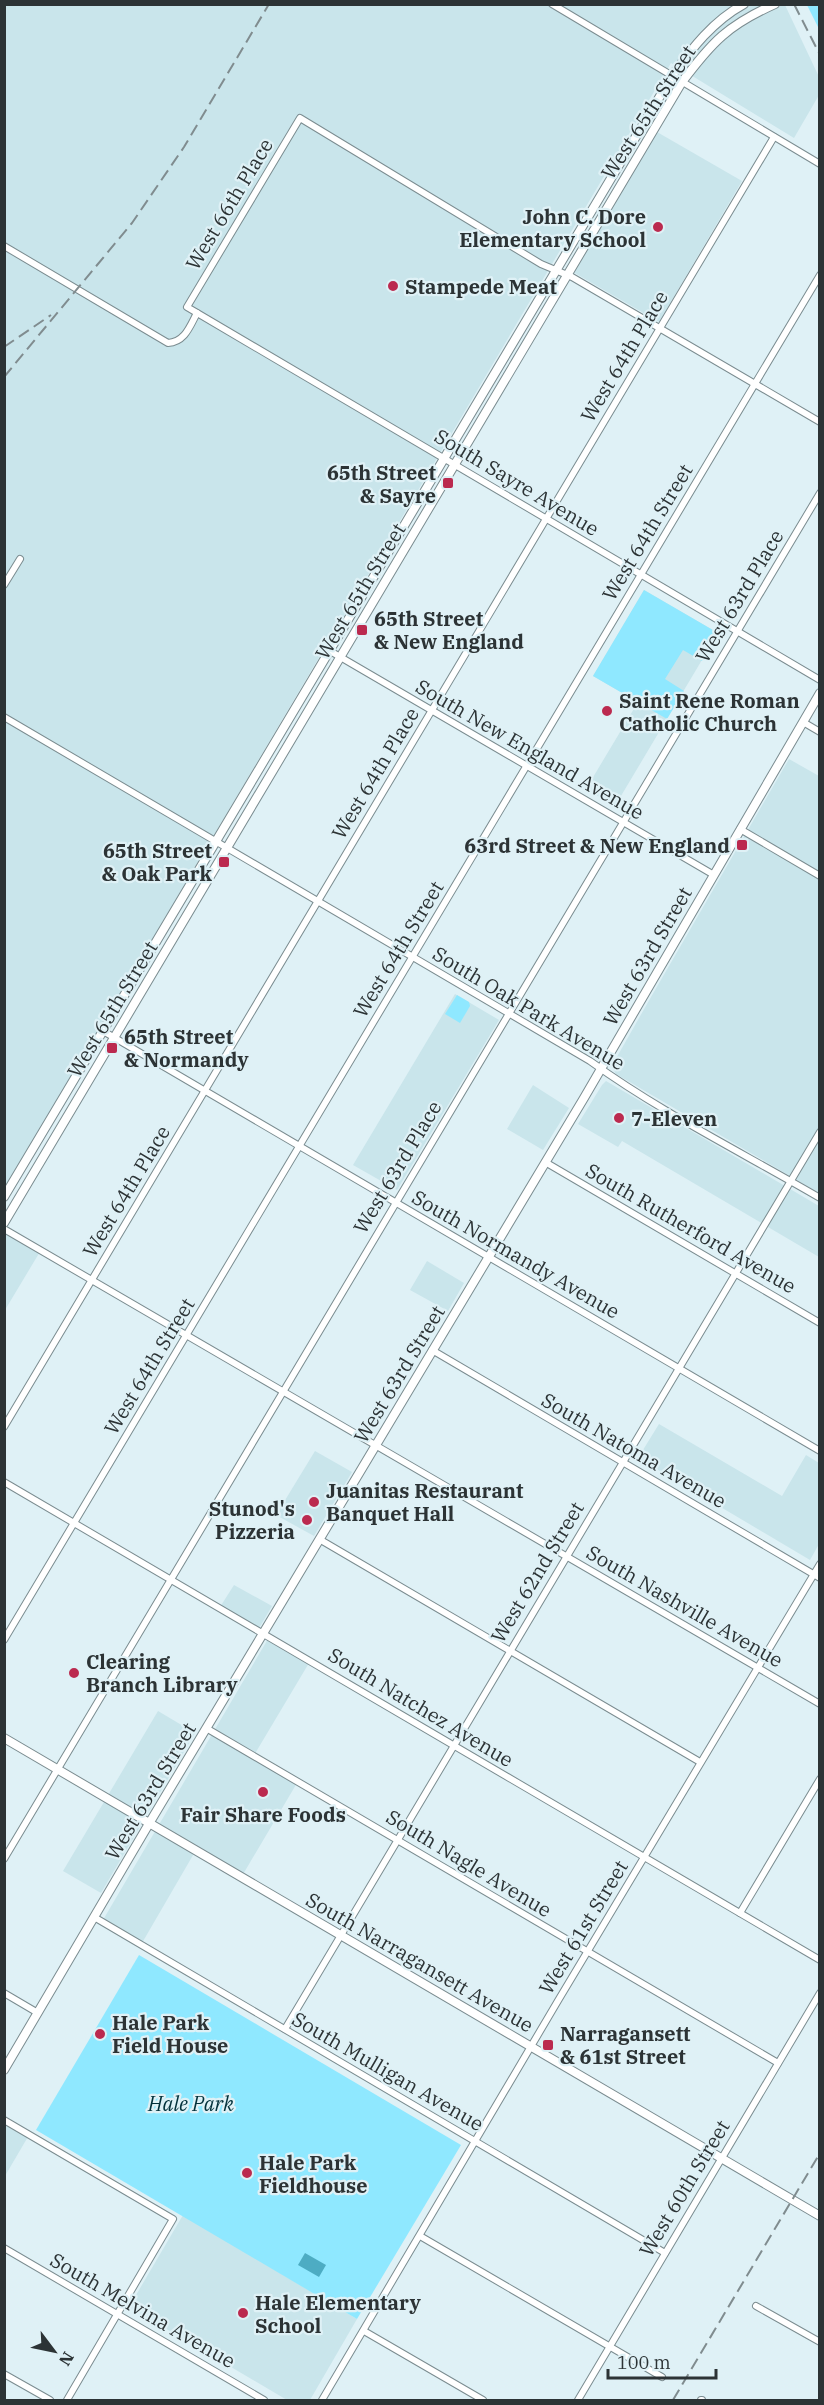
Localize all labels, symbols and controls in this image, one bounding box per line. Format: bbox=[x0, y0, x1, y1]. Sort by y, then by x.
street label: West 65th Street bbox=[595, 40, 701, 184]
street label: West 66th Place bbox=[179, 133, 279, 275]
place label: John C. Dore Elementary School bbox=[459, 203, 646, 253]
marker: John C. Dore Elementary School bbox=[651, 220, 665, 234]
place label: Stampede Meat bbox=[405, 273, 558, 300]
marker: Stampede Meat bbox=[386, 279, 400, 293]
street label: West 64th Place bbox=[574, 285, 674, 427]
street label: South Sayre Avenue bbox=[430, 422, 604, 542]
place label: 65th Street & Sayre bbox=[327, 459, 437, 509]
street label: West 64th Street bbox=[596, 459, 698, 605]
marker: 65th Street & Sayre bbox=[441, 476, 455, 490]
street label: West 65th Street bbox=[309, 518, 411, 664]
street label: West 63rd Place bbox=[689, 525, 789, 667]
place label: 65th Street & New England bbox=[374, 605, 524, 655]
marker: 65th Street & New England bbox=[355, 623, 369, 637]
street label: South New England Avenue bbox=[411, 672, 649, 826]
place label: Saint Rene Roman Catholic Church bbox=[619, 687, 800, 737]
street label: West 64th Place bbox=[325, 702, 425, 844]
marker: Saint Rene Roman Catholic Church bbox=[600, 704, 614, 718]
place label: 63rd Street & New England bbox=[464, 832, 730, 859]
place label: 65th Street & Oak Park bbox=[102, 837, 213, 887]
marker: 63rd Street & New England bbox=[735, 838, 749, 852]
marker: 65th Street & Oak Park bbox=[217, 855, 231, 869]
street label: West 64th Street bbox=[347, 876, 449, 1022]
street label: West 63rd Street bbox=[596, 882, 698, 1030]
street label: West 65th Street bbox=[61, 936, 163, 1082]
street label: South Oak Park Avenue bbox=[428, 940, 630, 1076]
place label: 65th Street & Normandy bbox=[124, 1023, 249, 1073]
marker: 65th Street & Normandy bbox=[105, 1041, 119, 1055]
street label: West 63rd Place bbox=[347, 1096, 447, 1238]
place label: 7-Eleven bbox=[631, 1105, 717, 1132]
marker: 7-Eleven bbox=[612, 1111, 626, 1125]
street label: West 64th Place bbox=[76, 1120, 176, 1262]
street label: South Rutherford Avenue bbox=[581, 1157, 801, 1299]
street label: South Normandy Avenue bbox=[407, 1183, 625, 1325]
street label: West 64th Street bbox=[98, 1293, 200, 1439]
street label: West 63rd Street bbox=[347, 1300, 451, 1448]
street label: South Natoma Avenue bbox=[537, 1386, 731, 1514]
place label: Juanitas Restaurant Banquet Hall bbox=[326, 1477, 524, 1527]
place label: Stunod's Pizzeria bbox=[209, 1495, 295, 1545]
marker: Juanitas Restaurant Banquet Hall bbox=[307, 1495, 321, 1509]
street label: West 62nd Street bbox=[484, 1496, 590, 1648]
marker: Stunod's Pizzeria bbox=[300, 1513, 314, 1527]
street label: South Nashville Avenue bbox=[582, 1539, 788, 1673]
street label: South Natchez Avenue bbox=[323, 1641, 519, 1773]
place label: Clearing Branch Library bbox=[86, 1648, 238, 1698]
marker: Clearing Branch Library bbox=[67, 1666, 81, 1680]
street label: West 63rd Street bbox=[98, 1717, 202, 1865]
marker: Fair Share Foods bbox=[256, 1785, 270, 1799]
place label: Fair Share Foods bbox=[180, 1801, 346, 1828]
street label: South Nagle Avenue bbox=[381, 1803, 557, 1923]
street label: West 61st Street bbox=[532, 1855, 634, 1999]
street label: South Narragansett Avenue bbox=[301, 1886, 539, 2038]
street label: South Mulligan Avenue bbox=[287, 2005, 489, 2137]
place label: Hale Park Field House bbox=[112, 2009, 228, 2059]
place label: Narragansett & 61st Street bbox=[560, 2020, 691, 2070]
marker: Hale Park Field House bbox=[93, 2027, 107, 2041]
marker: Narragansett & 61st Street bbox=[541, 2038, 555, 2052]
park label: Hale Park bbox=[147, 2090, 234, 2117]
street label: West 60th Street bbox=[633, 2115, 735, 2261]
place label: Hale Park Fieldhouse bbox=[259, 2149, 368, 2199]
marker: Hale Park Fieldhouse bbox=[240, 2166, 254, 2180]
street label: South Melvina Avenue bbox=[46, 2246, 240, 2374]
place label: Hale Elementary School bbox=[255, 2289, 421, 2339]
marker: Hale Elementary School bbox=[236, 2306, 250, 2320]
north arrow bbox=[24, 2321, 84, 2381]
scale bar bbox=[608, 2342, 716, 2380]
text: N bbox=[55, 2348, 79, 2370]
text: 100 m bbox=[617, 2351, 671, 2374]

